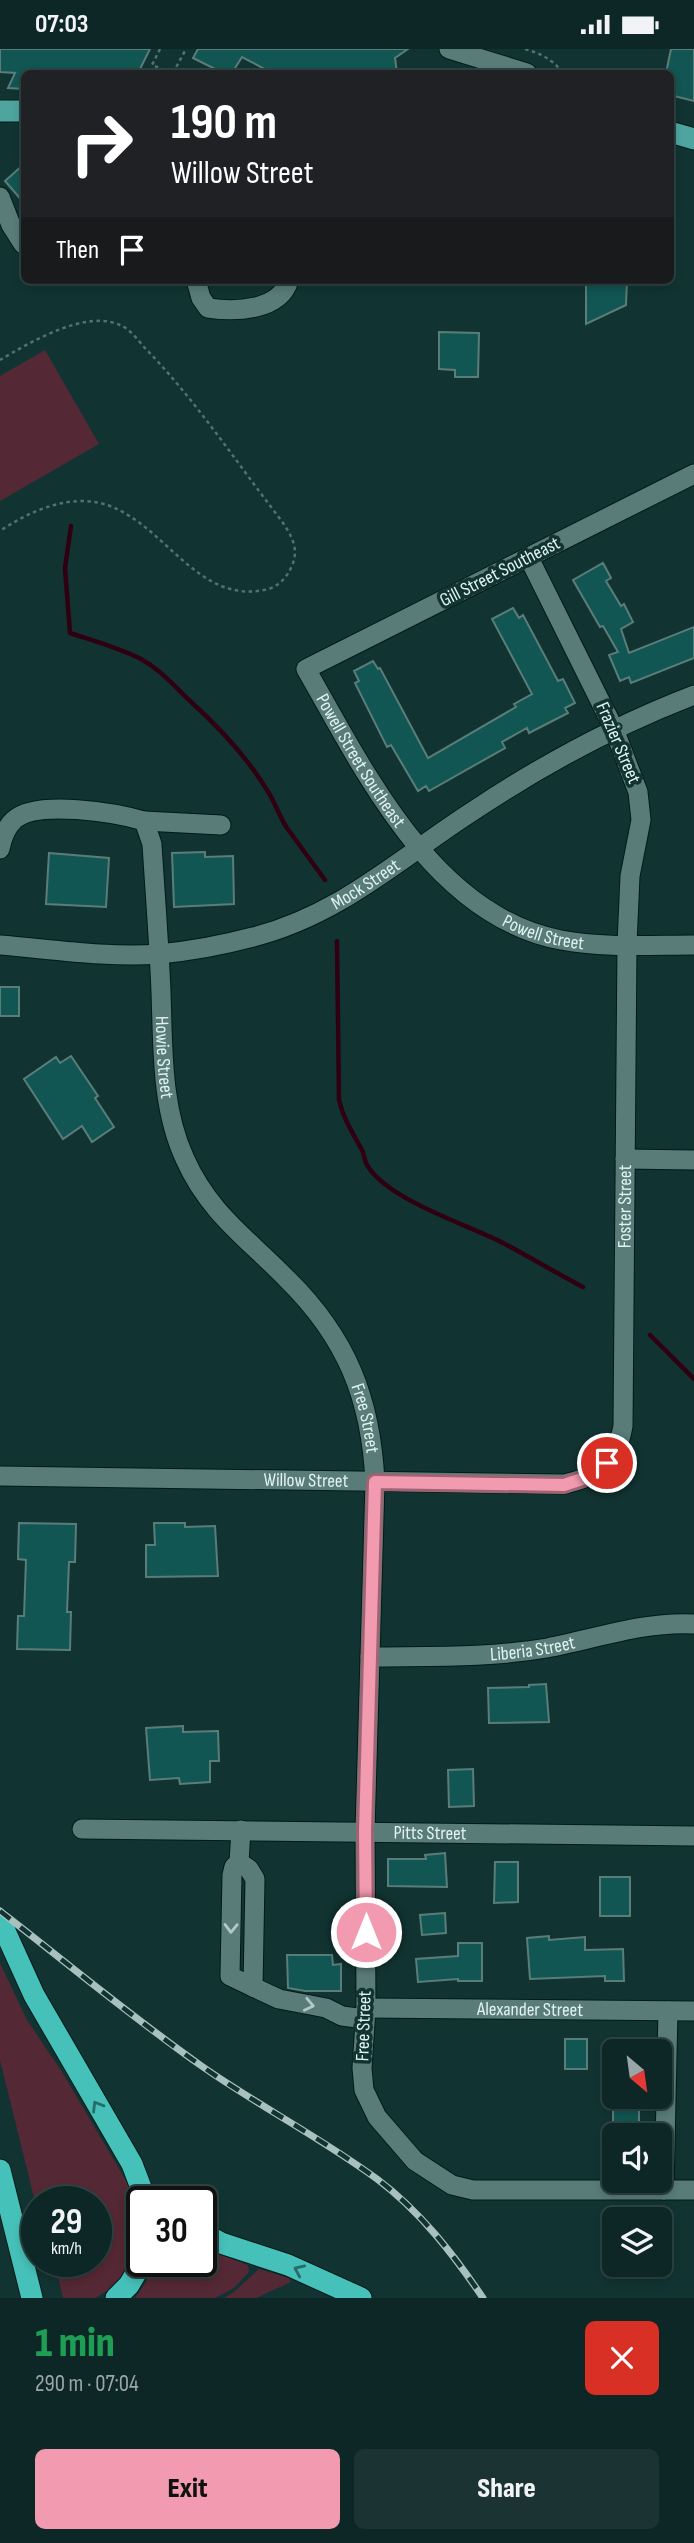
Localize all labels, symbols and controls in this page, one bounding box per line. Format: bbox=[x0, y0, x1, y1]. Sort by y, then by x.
text: 07:03 bbox=[35, 9, 88, 40]
text: 190 m bbox=[171, 94, 277, 153]
icon: right bbox=[56, 98, 147, 189]
text: Willow Street bbox=[171, 154, 313, 193]
icon: arrive bbox=[113, 231, 151, 269]
text: Then bbox=[56, 235, 99, 266]
street label: Gill Street Southeast bbox=[436, 532, 564, 612]
street label: Powell Street Southeast bbox=[311, 690, 411, 832]
street label: Frazier Street bbox=[591, 699, 646, 787]
street label: Mock Street bbox=[327, 854, 405, 915]
street label: Powell Street bbox=[498, 909, 586, 955]
street label: Howie Street bbox=[150, 1016, 179, 1100]
street label: Foster Street bbox=[613, 1164, 637, 1248]
street label: Free Street bbox=[346, 1380, 384, 1455]
pin bbox=[577, 1433, 637, 1493]
icon: arrive bbox=[588, 1444, 626, 1482]
street label: Willow Street bbox=[263, 1468, 349, 1492]
street label: Liberia Street bbox=[489, 1631, 577, 1666]
street label: Pitts Street bbox=[393, 1821, 467, 1845]
position arrow bbox=[329, 1895, 403, 1969]
one-way arrow bbox=[223, 1923, 239, 1933]
street label: Free Street bbox=[351, 1990, 377, 2062]
one-way arrow bbox=[303, 1996, 315, 2011]
street label: Alexander Street bbox=[476, 1998, 583, 2021]
north arrow bbox=[602, 2039, 672, 2109]
map controls bbox=[602, 2039, 672, 2277]
one-way arrow bbox=[93, 2100, 106, 2113]
button: sound bbox=[602, 2123, 672, 2193]
speed limit sign: 30 bbox=[126, 2186, 217, 2277]
text: 29 bbox=[51, 2201, 82, 2244]
button: layers bbox=[602, 2207, 672, 2277]
text: km/h bbox=[51, 2238, 82, 2259]
one-way arrow bbox=[294, 2264, 306, 2278]
text: 1 min bbox=[35, 2318, 115, 2369]
button: close bbox=[585, 2321, 659, 2395]
text: 290 m · 07:04 bbox=[35, 2370, 139, 2398]
button: Exit bbox=[35, 2449, 340, 2529]
button: Share bbox=[354, 2449, 659, 2529]

